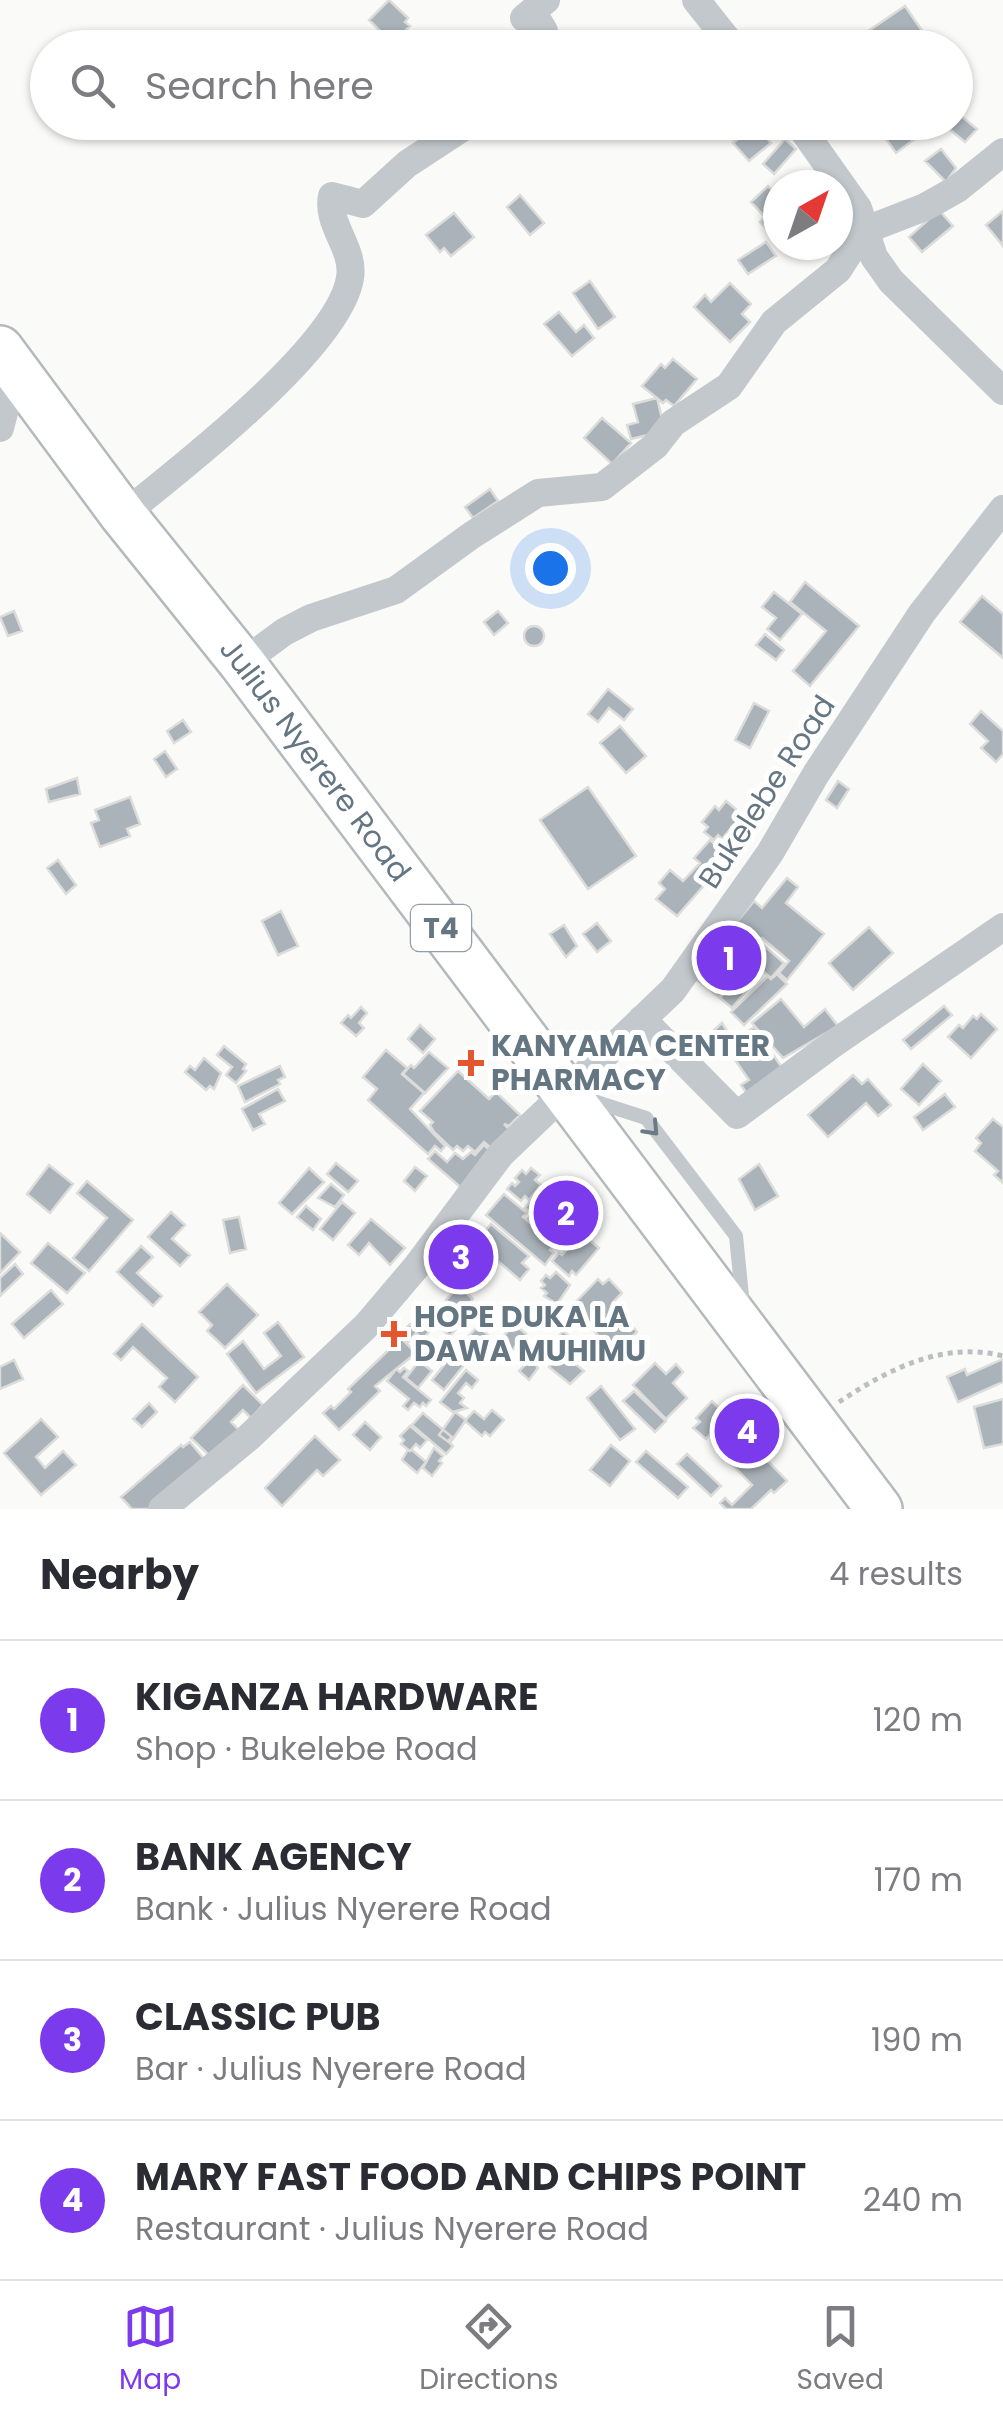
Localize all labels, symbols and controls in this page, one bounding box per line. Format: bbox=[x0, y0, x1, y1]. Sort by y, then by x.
search box bbox=[30, 30, 973, 140]
icon: search bbox=[65, 58, 120, 113]
text: Search here bbox=[145, 59, 374, 112]
north arrow bbox=[763, 170, 853, 260]
your location bbox=[525, 543, 576, 594]
street label: Julius Nyerere Road bbox=[209, 629, 421, 891]
street label: Bukelebe Road bbox=[688, 687, 845, 897]
road number: T4 bbox=[411, 905, 471, 951]
pin: 1 bbox=[696, 920, 762, 996]
place label: KANYAMA CENTER PHARMACY bbox=[491, 1024, 770, 1101]
marker: KANYAMA CENTER PHARMACY bbox=[460, 1052, 482, 1074]
one-way arrow bbox=[641, 1117, 659, 1136]
pin: 2 bbox=[534, 1176, 598, 1250]
pin: 3 bbox=[428, 1220, 494, 1294]
place label: HOPE DUKA LA DAWA MUHIMU bbox=[414, 1295, 646, 1372]
marker: HOPE DUKA LA DAWA MUHIMU bbox=[383, 1323, 405, 1345]
pin: 4 bbox=[714, 1394, 780, 1468]
text: Nearby bbox=[40, 1545, 199, 1604]
text: 4 results bbox=[829, 1551, 963, 1596]
text: KIGANZA HARDWARE bbox=[135, 1670, 538, 1723]
text: 1 bbox=[66, 1697, 79, 1742]
text: 120 m bbox=[873, 1697, 963, 1742]
text: Shop · Bukelebe Road bbox=[135, 1726, 478, 1771]
text: BANK AGENCY bbox=[135, 1830, 412, 1883]
text: 2 bbox=[63, 1857, 82, 1902]
text: 170 m bbox=[874, 1857, 963, 1902]
text: Bank · Julius Nyerere Road bbox=[135, 1886, 552, 1931]
text: CLASSIC PUB bbox=[135, 1990, 381, 2043]
text: 3 bbox=[63, 2017, 82, 2062]
text: 190 m bbox=[871, 2017, 963, 2062]
text: Bar · Julius Nyerere Road bbox=[135, 2046, 527, 2091]
text: MARY FAST FOOD AND CHIPS POINT bbox=[135, 2150, 806, 2203]
text: 4 bbox=[62, 2177, 83, 2222]
text: 240 m bbox=[863, 2177, 963, 2222]
text: Restaurant · Julius Nyerere Road bbox=[135, 2206, 649, 2251]
tab: Map bbox=[119, 2299, 181, 2401]
tab: Directions bbox=[419, 2299, 558, 2401]
tab: Saved bbox=[797, 2299, 884, 2401]

